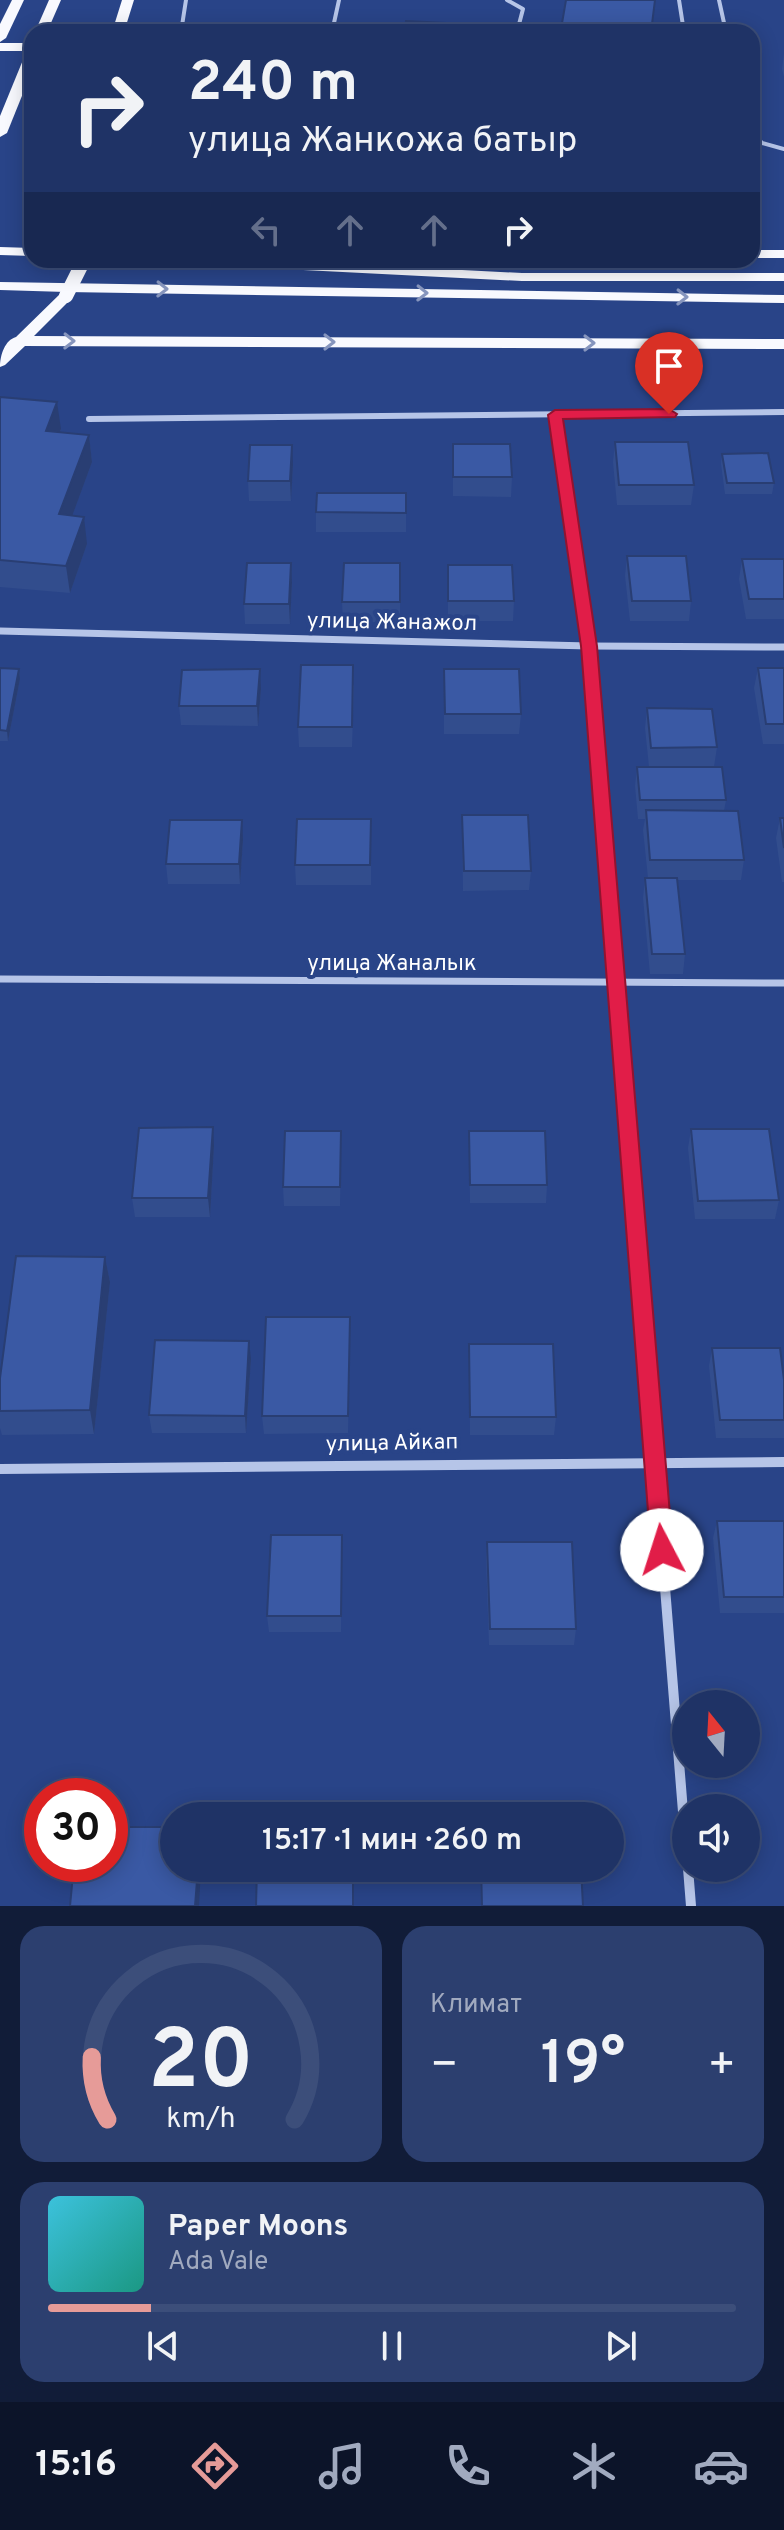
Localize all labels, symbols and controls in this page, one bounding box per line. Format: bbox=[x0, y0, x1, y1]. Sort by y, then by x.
text: 240 m bbox=[188, 50, 358, 120]
icon: right bbox=[56, 56, 160, 160]
text: улица Жанкожа батыр bbox=[188, 119, 577, 165]
icon: left bbox=[244, 208, 288, 252]
icon: ahead bbox=[328, 208, 372, 252]
icon: ahead bbox=[412, 208, 456, 252]
icon: right bbox=[496, 208, 540, 252]
one-way arrow bbox=[156, 280, 169, 298]
one-way arrow bbox=[416, 284, 429, 302]
one-way arrow bbox=[676, 288, 689, 306]
one-way arrow bbox=[63, 332, 76, 350]
pin bbox=[635, 332, 703, 414]
one-way arrow bbox=[323, 333, 336, 351]
one-way arrow bbox=[583, 334, 596, 352]
icon: arrive bbox=[647, 344, 691, 388]
street label: улица Жанажол bbox=[307, 608, 477, 638]
street label: улица Жаналык bbox=[307, 951, 477, 978]
street label: улица Айкап bbox=[325, 1429, 459, 1459]
position arrow bbox=[620, 1508, 704, 1592]
north arrow bbox=[672, 1690, 760, 1778]
map controls bbox=[672, 1690, 760, 1882]
speed limit sign: 30 bbox=[24, 1778, 128, 1882]
button: sound bbox=[672, 1794, 760, 1882]
text: 15:17 · 1 мин · 260 m bbox=[262, 1823, 522, 1860]
text: Климат bbox=[430, 1989, 522, 2022]
text: 20 bbox=[148, 2013, 254, 2118]
text: 19° bbox=[541, 2029, 625, 2105]
text: − bbox=[430, 2039, 458, 2095]
text: + bbox=[708, 2039, 736, 2095]
text: km/h bbox=[166, 2102, 236, 2138]
text: Paper Moons bbox=[168, 2209, 348, 2246]
text: Ada Vale bbox=[168, 2246, 268, 2279]
icon: previous bbox=[141, 2324, 185, 2368]
icon: pause bbox=[370, 2324, 414, 2368]
icon: next bbox=[599, 2324, 643, 2368]
icon: directions bbox=[187, 2438, 243, 2494]
icon: music bbox=[314, 2438, 370, 2494]
icon: phone bbox=[440, 2438, 496, 2494]
icon: climate bbox=[566, 2438, 622, 2494]
icon: car bbox=[693, 2438, 749, 2494]
text: 15:16 bbox=[35, 2443, 117, 2489]

